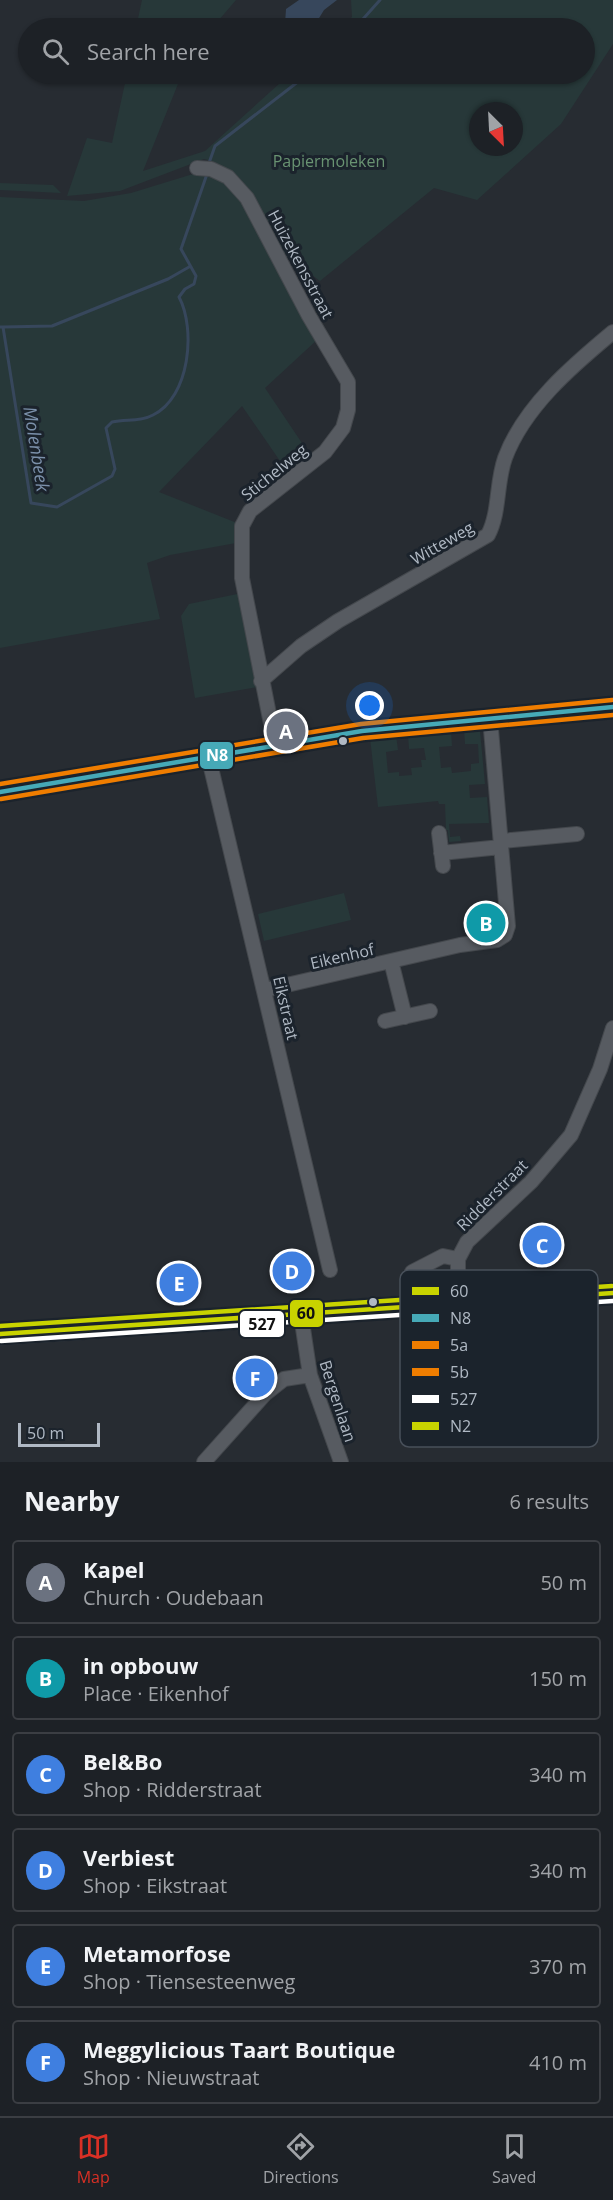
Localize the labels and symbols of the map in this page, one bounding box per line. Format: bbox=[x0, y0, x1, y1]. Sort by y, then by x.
north arrow bbox=[469, 102, 523, 156]
park label: Papiermoleken bbox=[273, 150, 385, 172]
street label: Huizekensstraat bbox=[263, 206, 339, 323]
water label: Molenbeek bbox=[18, 404, 56, 494]
street label: Stichelweg bbox=[236, 438, 312, 505]
street label: Witteweg bbox=[407, 516, 478, 570]
your location bbox=[355, 691, 384, 720]
pin: A bbox=[266, 708, 306, 754]
unlabelled marker bbox=[337, 735, 349, 747]
line badge: N8 bbox=[199, 741, 234, 770]
text: N8 bbox=[206, 744, 228, 766]
pin: B bbox=[466, 900, 506, 946]
street label: Eikenhof bbox=[308, 938, 378, 974]
street label: Eikstraat bbox=[268, 974, 304, 1042]
street label: Ridderstraat bbox=[452, 1154, 533, 1235]
pin: C bbox=[522, 1222, 562, 1268]
pin: D bbox=[272, 1248, 312, 1294]
pin: E bbox=[160, 1260, 198, 1306]
legend bbox=[400, 1270, 598, 1447]
text: 60 bbox=[450, 1280, 468, 1302]
unlabelled marker bbox=[367, 1296, 379, 1308]
line badge: 60 bbox=[289, 1299, 324, 1328]
text: 60 bbox=[297, 1302, 315, 1324]
text: N8 bbox=[450, 1307, 471, 1329]
line badge: 527 bbox=[239, 1310, 285, 1338]
text: 527 bbox=[248, 1313, 276, 1335]
text: 5a bbox=[450, 1334, 468, 1356]
pin: F bbox=[236, 1356, 274, 1400]
street label: Bergenlaan bbox=[314, 1357, 362, 1445]
text: 5b bbox=[450, 1361, 469, 1383]
text: 527 bbox=[450, 1388, 477, 1410]
text: N2 bbox=[450, 1415, 471, 1437]
scale bar bbox=[18, 1420, 100, 1448]

